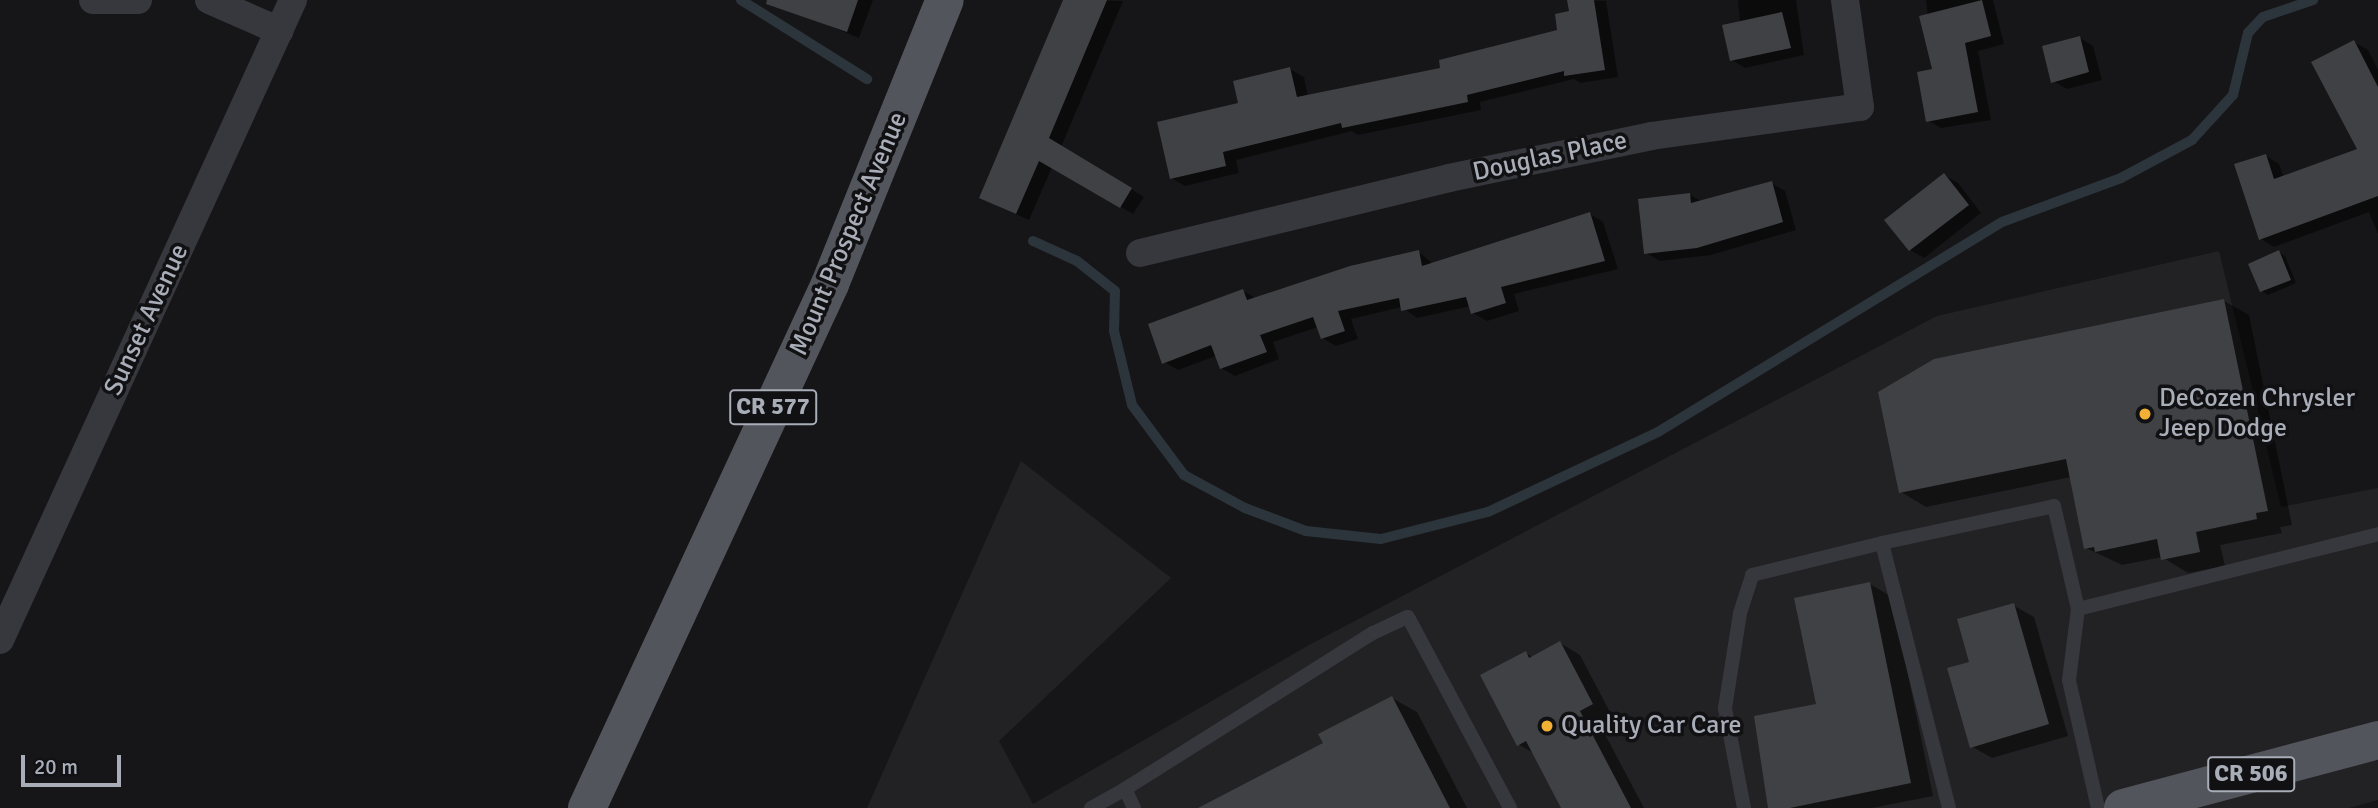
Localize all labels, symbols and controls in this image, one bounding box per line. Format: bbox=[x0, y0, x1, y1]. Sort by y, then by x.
street label: Mount Prospect Avenue bbox=[784, 108, 914, 360]
street label: Douglas Place bbox=[1470, 125, 1630, 189]
street label: Sunset Avenue bbox=[98, 239, 196, 401]
place label: DeCozen Chrysler Jeep Dodge bbox=[2159, 383, 2355, 444]
road number: CR 577 bbox=[728, 386, 818, 428]
marker: DeCozen Chrysler Jeep Dodge bbox=[2137, 406, 2153, 422]
place label: Quality Car Care bbox=[1561, 710, 1742, 742]
marker: Quality Car Care bbox=[1539, 718, 1555, 734]
scale bar bbox=[24, 742, 124, 786]
text: 20 m bbox=[34, 754, 78, 780]
road number: CR 506 bbox=[2206, 754, 2296, 794]

